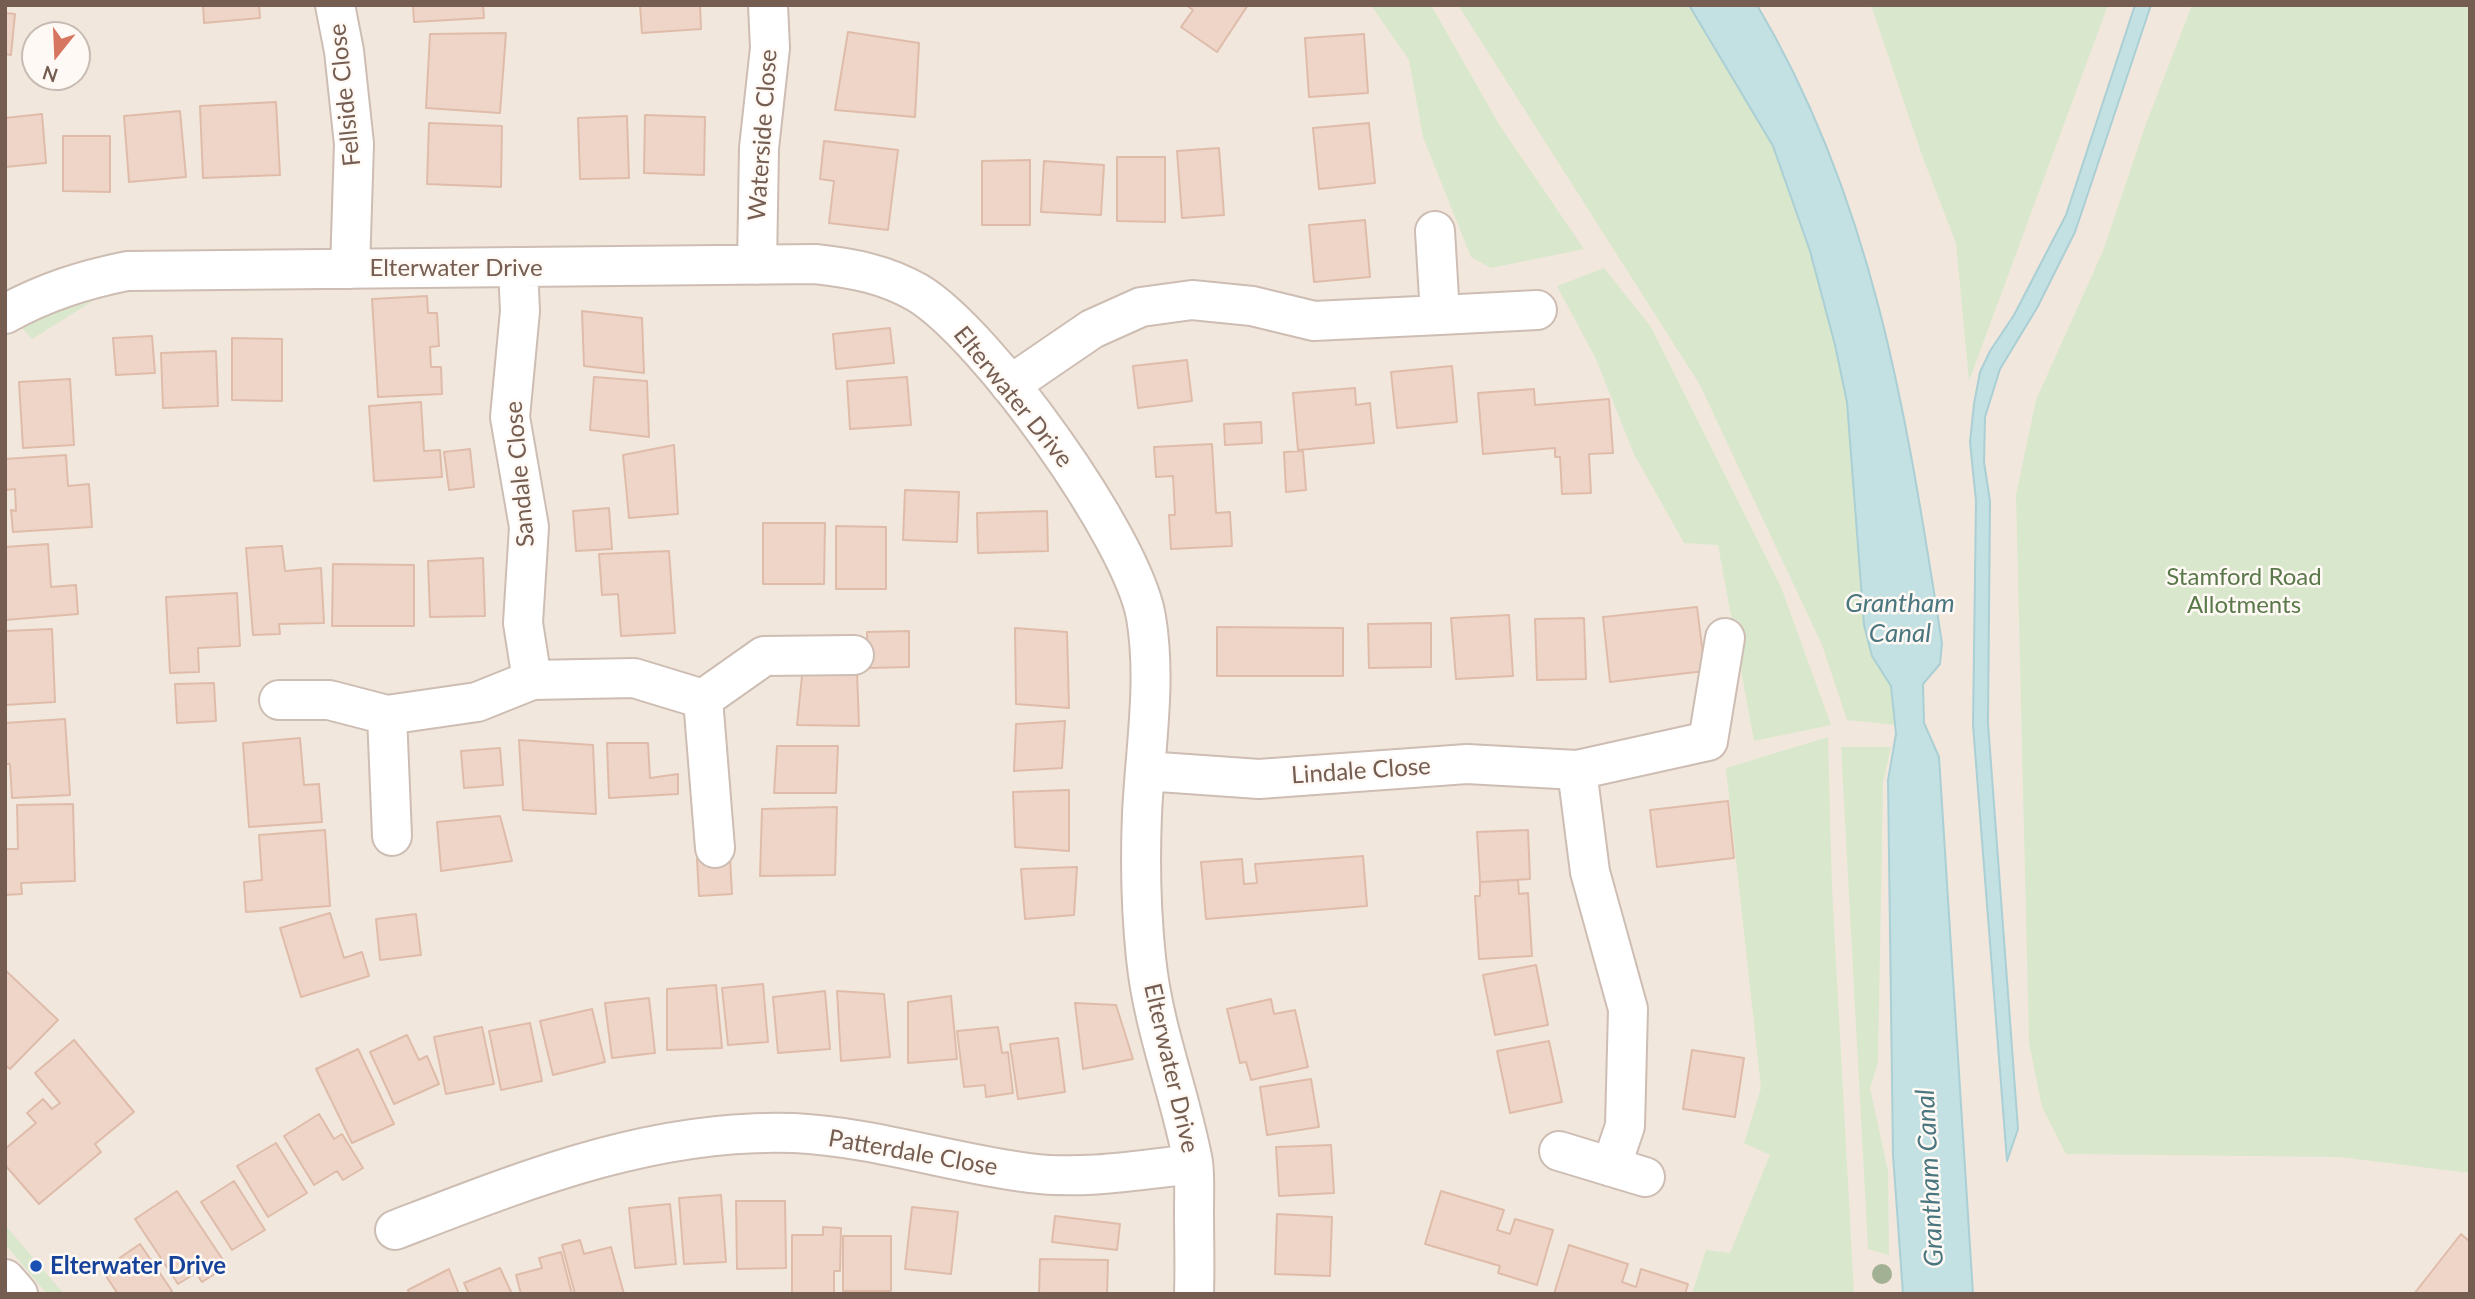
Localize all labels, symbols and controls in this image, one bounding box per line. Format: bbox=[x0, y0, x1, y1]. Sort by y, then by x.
north arrow bbox=[21, 21, 91, 91]
street label: Fellside Close bbox=[323, 22, 367, 168]
street label: Waterside Close bbox=[743, 48, 783, 222]
text: N bbox=[39, 61, 60, 88]
street label: Elterwater Drive bbox=[369, 254, 543, 282]
street label: Elterwater Drive bbox=[947, 321, 1079, 473]
street label: Sandale Close bbox=[499, 400, 541, 548]
park label: Stamford Road Allotments bbox=[2166, 563, 2322, 619]
water label: Grantham Canal bbox=[1845, 588, 1955, 650]
street label: Lindale Close bbox=[1290, 752, 1432, 790]
street label: Elterwater Drive bbox=[1137, 980, 1205, 1156]
water label: Grantham Canal bbox=[1910, 1088, 1950, 1268]
street label: Patterdale Close bbox=[826, 1124, 1000, 1182]
place label: Elterwater Drive bbox=[50, 1252, 226, 1280]
marker: Elterwater Drive bbox=[28, 1258, 44, 1274]

